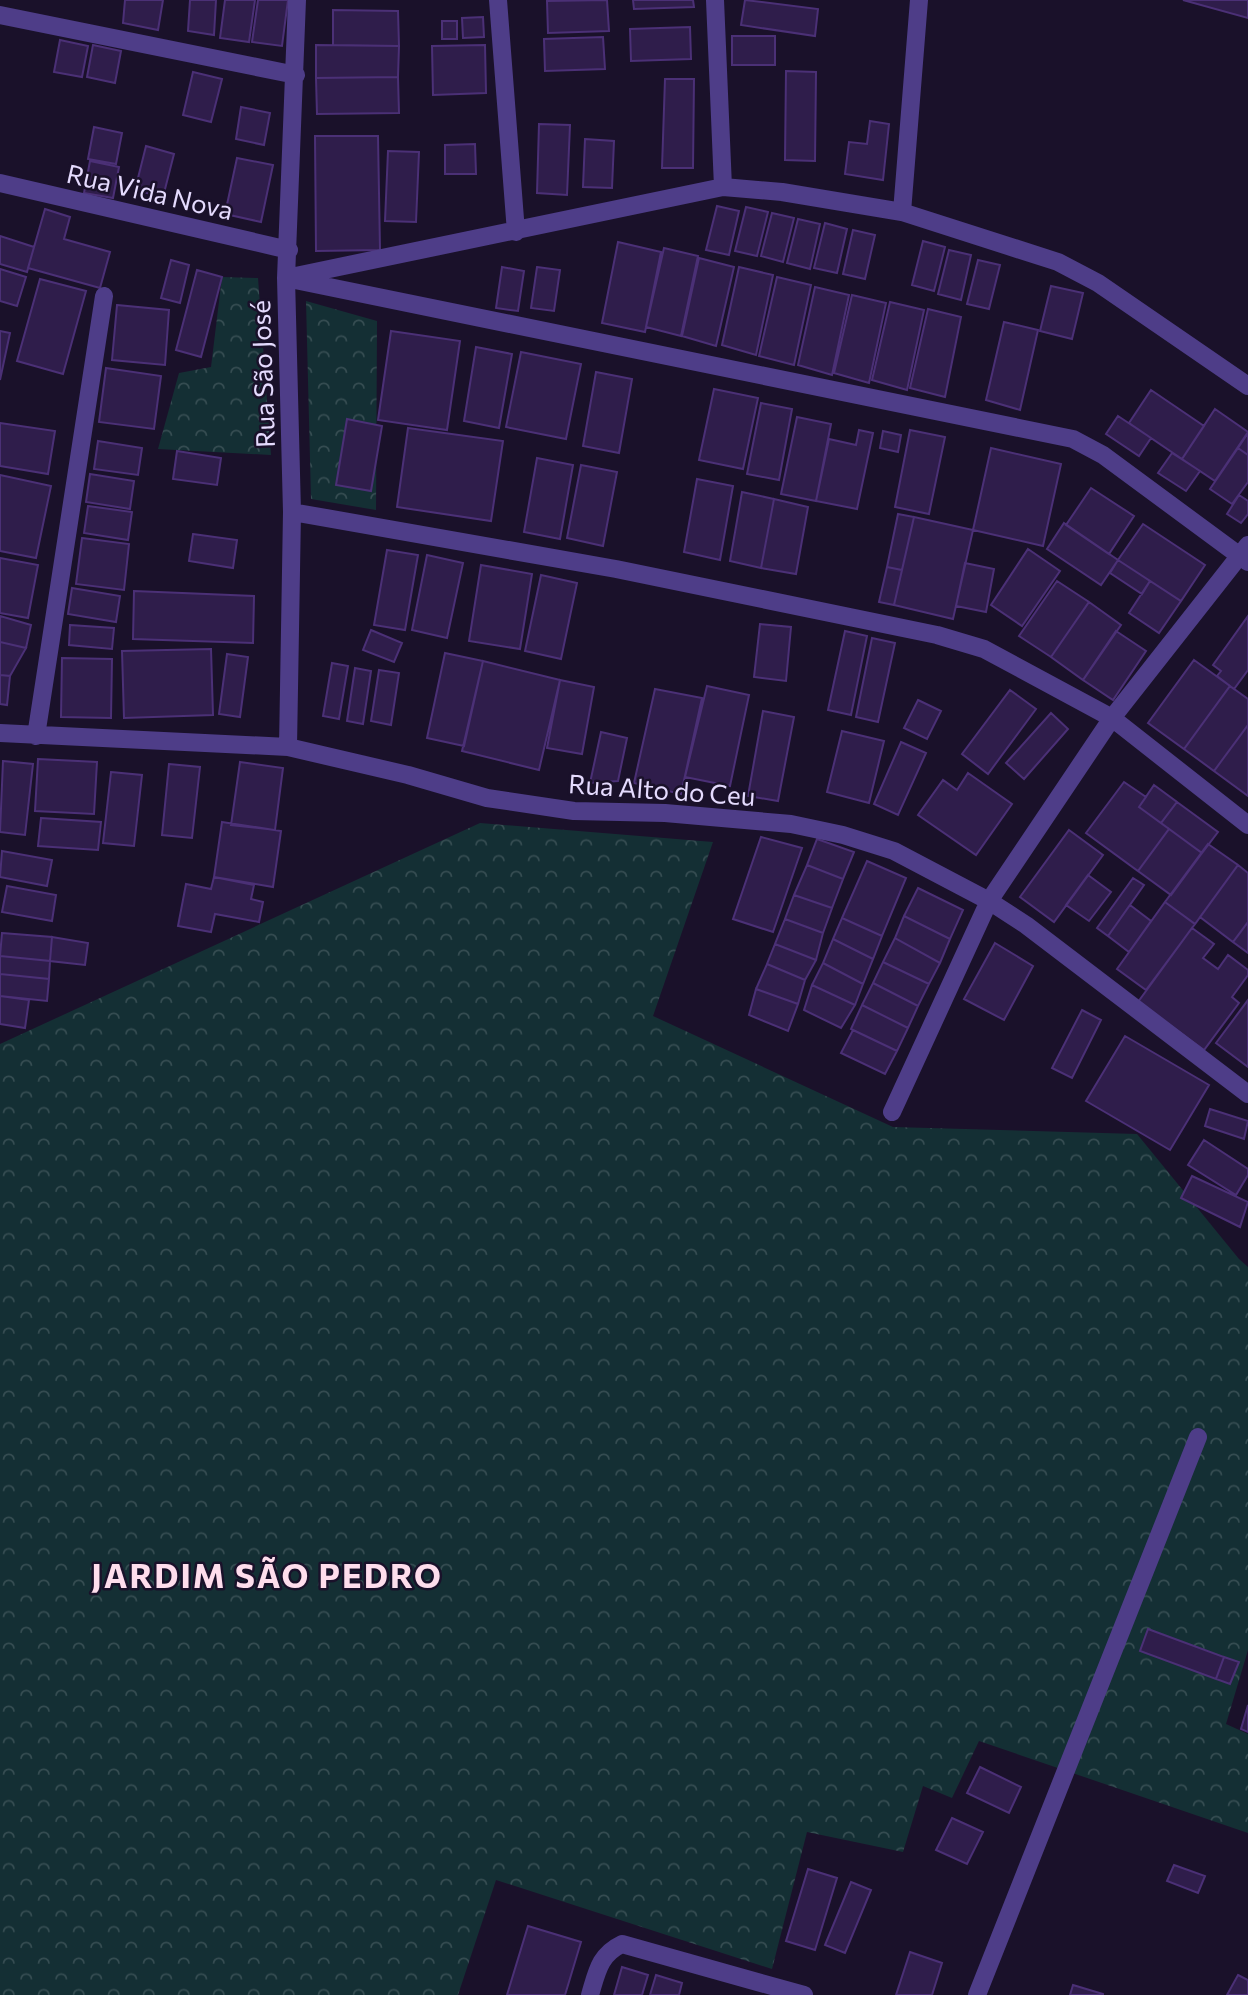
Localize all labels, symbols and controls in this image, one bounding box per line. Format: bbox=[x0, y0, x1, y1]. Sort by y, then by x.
street label: Rua Vida Nova bbox=[64, 157, 236, 225]
street label: Rua São José bbox=[244, 299, 280, 449]
street label: Rua Alto do Ceu bbox=[567, 767, 757, 811]
district label: JARDIM SÃO PEDRO bbox=[91, 1554, 443, 1595]

